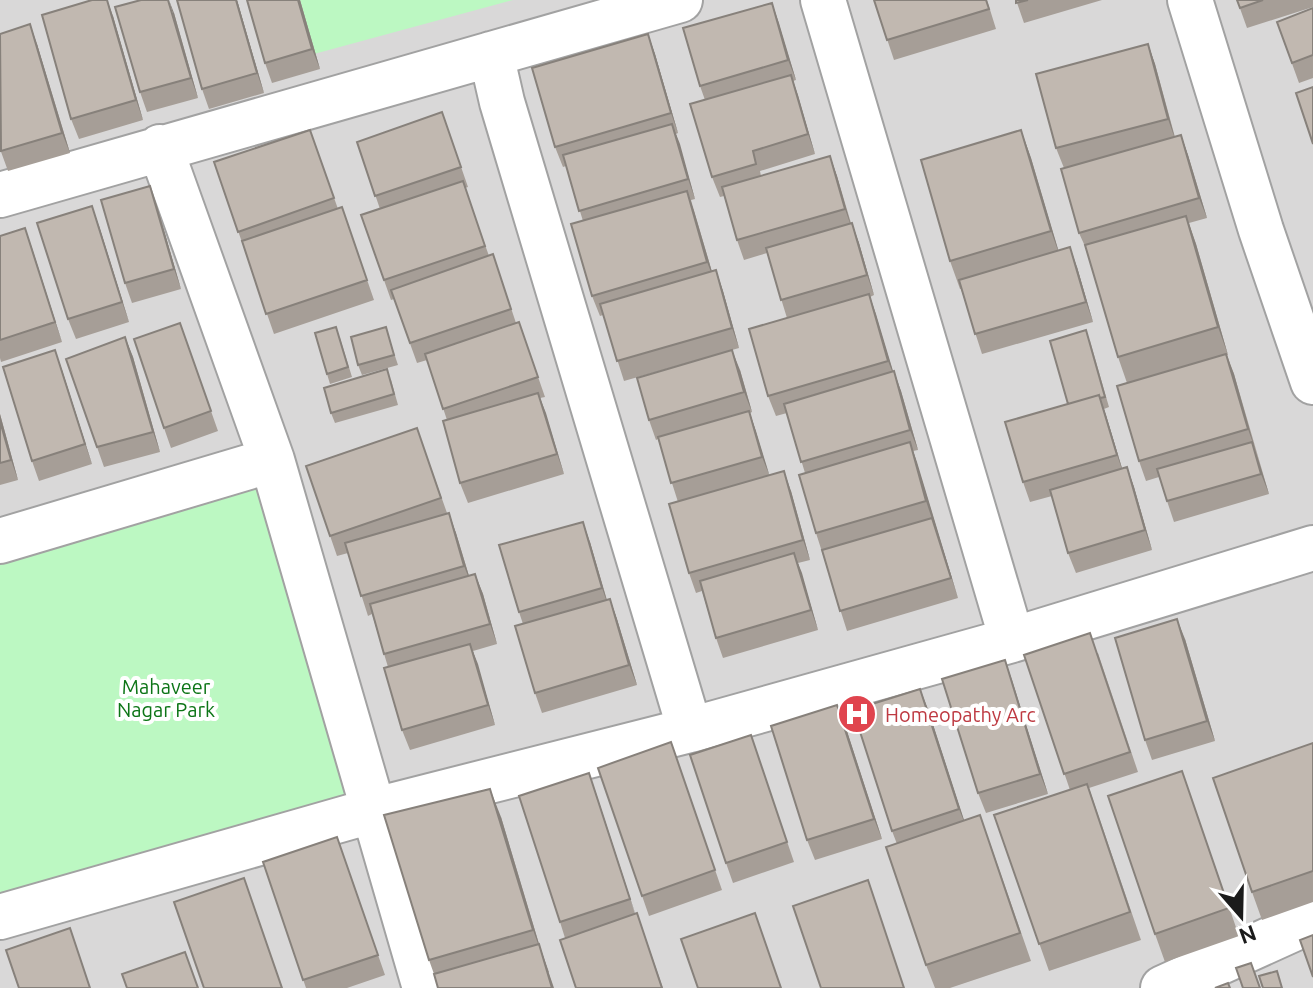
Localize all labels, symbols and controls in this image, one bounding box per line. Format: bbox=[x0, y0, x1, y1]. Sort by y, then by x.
park label: Mahaveer Nagar Park bbox=[117, 675, 215, 721]
hospital icon: Homeopathy Arc bbox=[836, 693, 878, 735]
place label: Homeopathy Arc bbox=[885, 703, 1036, 726]
north arrow bbox=[1201, 876, 1281, 956]
text: N bbox=[1236, 921, 1260, 950]

